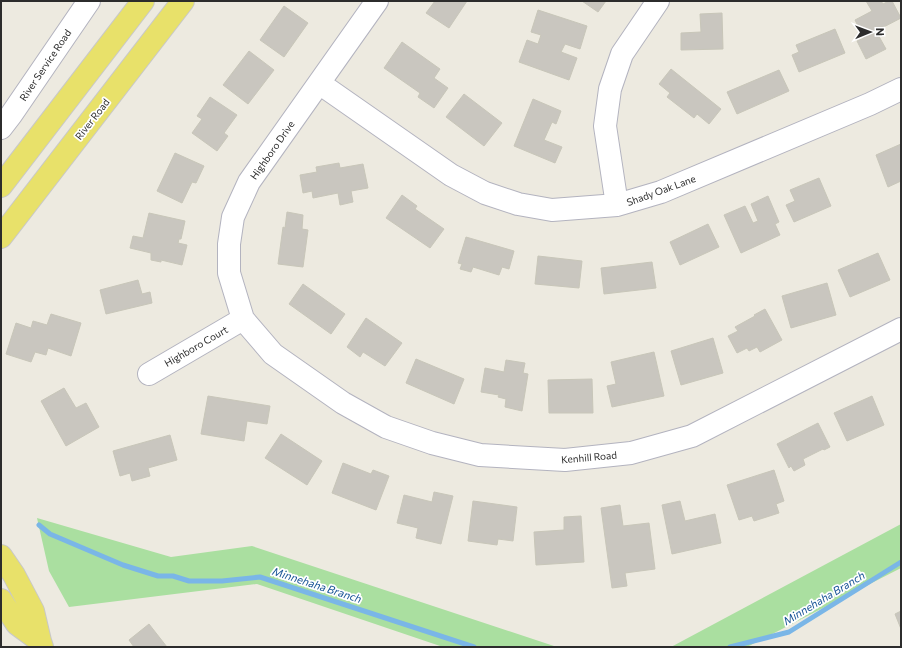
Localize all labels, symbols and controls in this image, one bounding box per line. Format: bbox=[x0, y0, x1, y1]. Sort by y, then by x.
north arrow bbox=[850, 12, 890, 52]
street label: River Service Road bbox=[17, 27, 74, 103]
text: N bbox=[874, 28, 887, 36]
street label: River Road bbox=[72, 96, 112, 142]
street label: Highboro Drive bbox=[247, 118, 297, 182]
street label: Shady Oak Lane bbox=[625, 172, 697, 208]
street label: Highboro Court bbox=[162, 323, 230, 369]
street label: Kenhill Road bbox=[561, 449, 618, 465]
water label: Minnehaha Branch bbox=[271, 564, 363, 605]
water label: Minnehaha Branch bbox=[780, 568, 867, 627]

